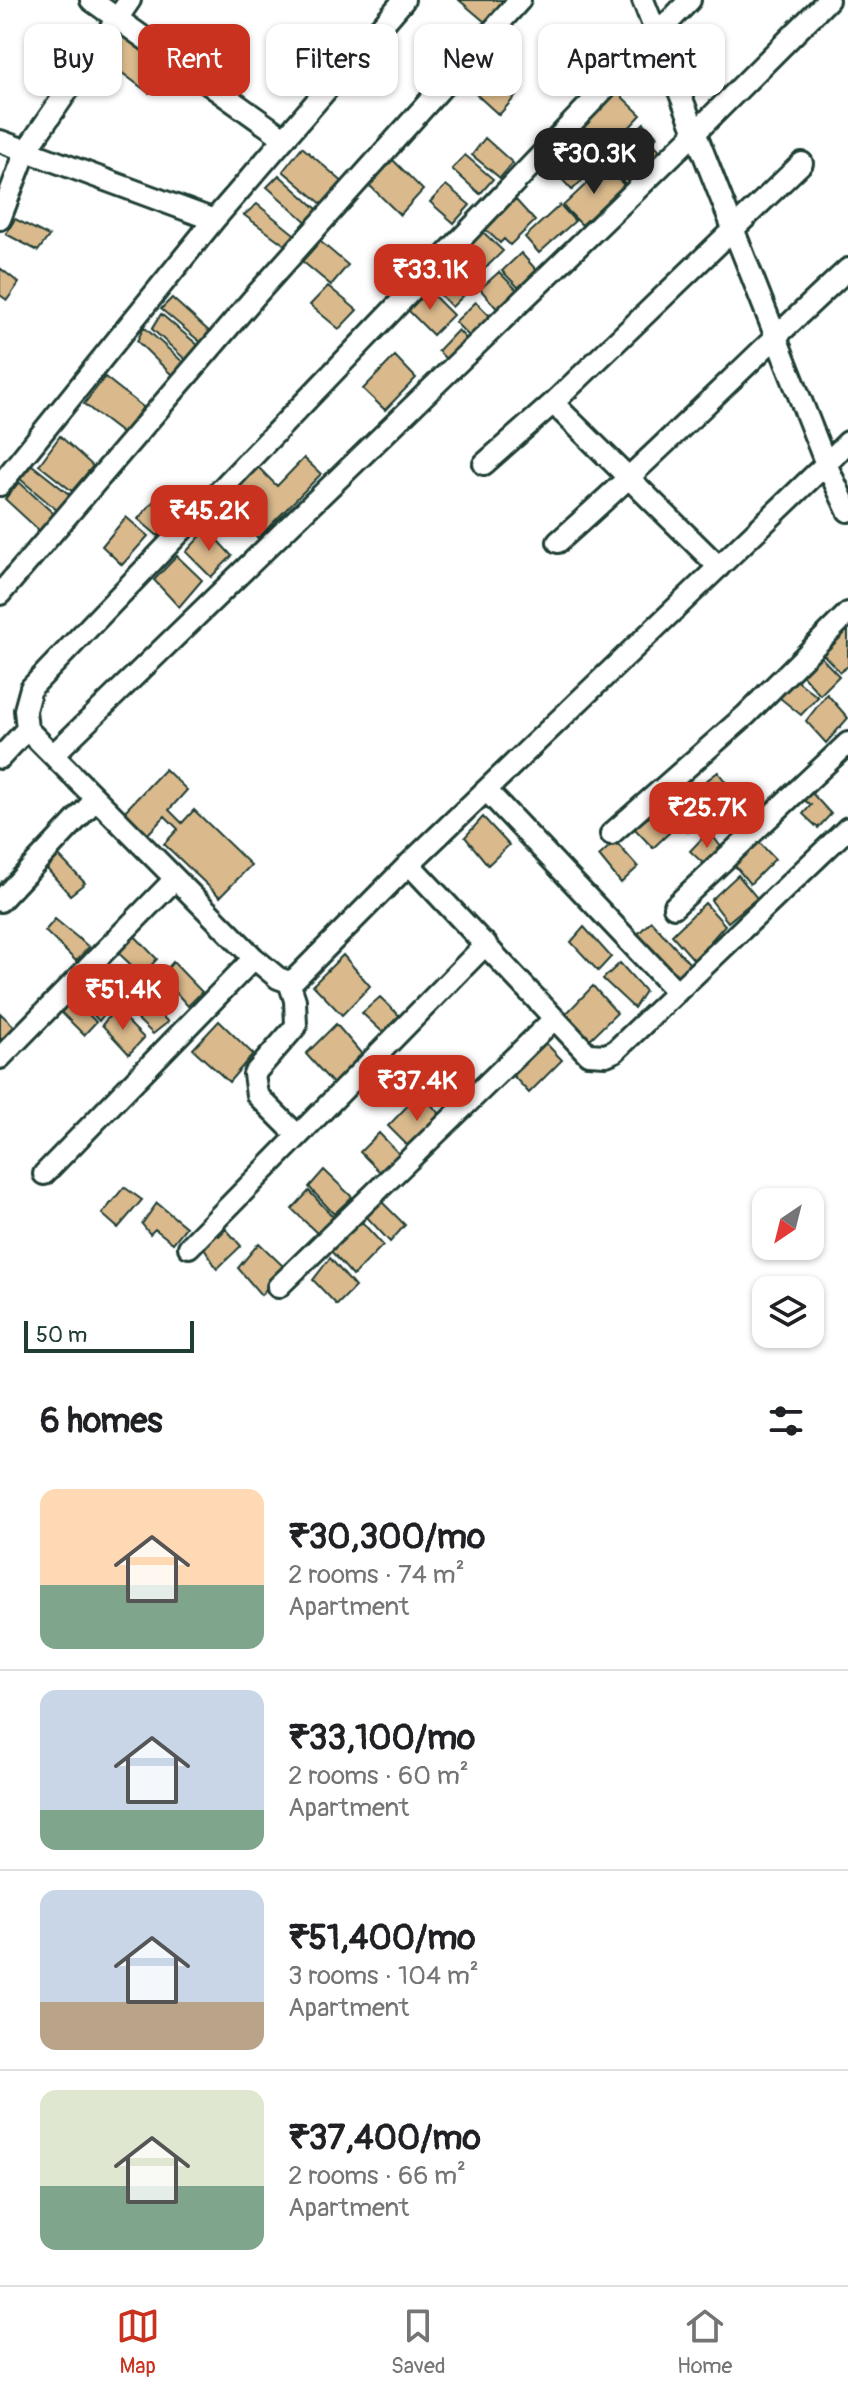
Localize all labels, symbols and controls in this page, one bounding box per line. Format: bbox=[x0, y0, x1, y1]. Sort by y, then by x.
chip: Buy bbox=[24, 24, 122, 96]
chip: Rent bbox=[138, 24, 250, 96]
chip: Filters bbox=[266, 24, 398, 96]
chip: New bbox=[414, 24, 522, 96]
chip: Apartment bbox=[538, 24, 725, 96]
pin: ₹30.3K bbox=[529, 128, 659, 196]
text: ₹30.3K bbox=[552, 138, 636, 170]
pin: ₹33.1K bbox=[365, 244, 495, 312]
text: ₹33.1K bbox=[392, 254, 468, 286]
pin: ₹45.2K bbox=[144, 485, 274, 553]
text: ₹45.2K bbox=[169, 495, 249, 527]
pin: ₹25.7K bbox=[642, 782, 772, 850]
text: ₹25.7K bbox=[667, 792, 747, 824]
pin: ₹51.4K bbox=[58, 964, 188, 1032]
text: ₹51.4K bbox=[85, 974, 161, 1006]
pin: ₹37.4K bbox=[352, 1055, 482, 1123]
text: ₹37.4K bbox=[377, 1065, 457, 1097]
north arrow bbox=[752, 1188, 824, 1260]
map controls bbox=[752, 1188, 824, 1348]
button: layers bbox=[752, 1276, 824, 1348]
scale bar bbox=[24, 1317, 194, 1353]
text: 50 m bbox=[36, 1321, 87, 1349]
icon: filters bbox=[764, 1399, 808, 1443]
text: 6 homes bbox=[40, 1400, 163, 1443]
text: ₹30,300/mo bbox=[288, 1516, 485, 1559]
icon: home bbox=[104, 1521, 200, 1617]
text: 2 rooms · 74 m² bbox=[288, 1559, 465, 1591]
text: Apartment bbox=[288, 1591, 409, 1623]
text: ₹33,100/mo bbox=[288, 1717, 475, 1760]
icon: home bbox=[104, 1722, 200, 1818]
text: 2 rooms · 60 m² bbox=[288, 1760, 469, 1792]
text: Apartment bbox=[288, 1792, 409, 1824]
text: ₹51,400/mo bbox=[288, 1917, 476, 1960]
icon: home bbox=[104, 1922, 200, 2018]
text: 3 rooms · 104 m² bbox=[288, 1960, 479, 1992]
text: Apartment bbox=[288, 1992, 409, 2024]
text: ₹37,400/mo bbox=[288, 2117, 481, 2160]
icon: home bbox=[104, 2122, 200, 2218]
text: 2 rooms · 66 m² bbox=[288, 2160, 466, 2192]
text: Apartment bbox=[288, 2192, 409, 2224]
tab: Map bbox=[116, 2304, 160, 2380]
tab: Saved bbox=[391, 2304, 446, 2380]
tab: Home bbox=[677, 2304, 732, 2380]

